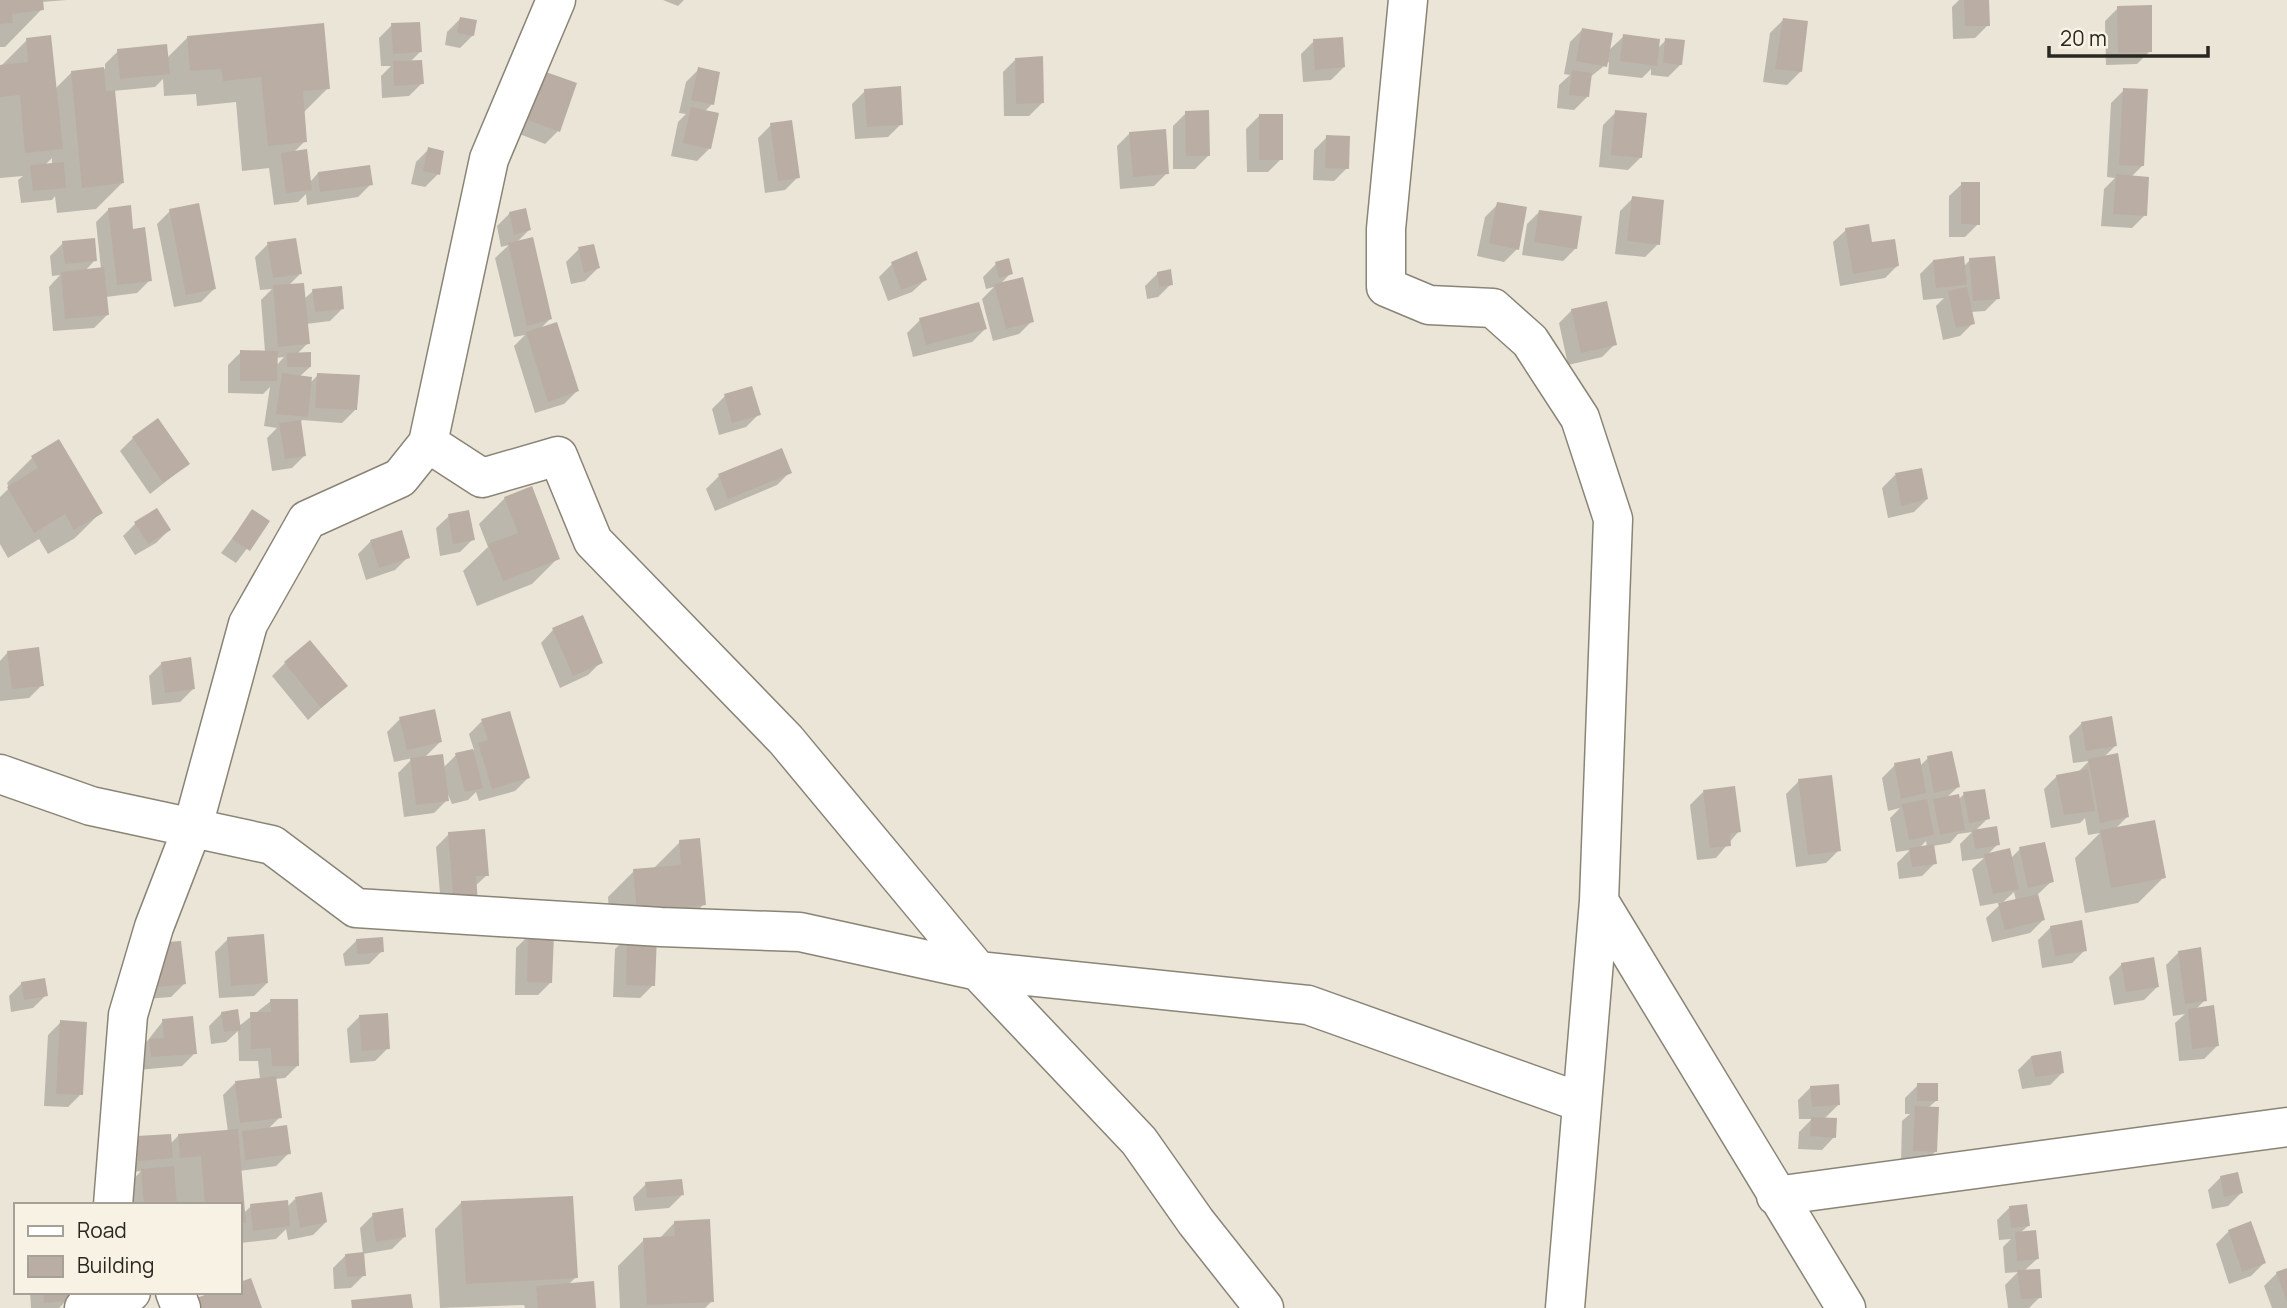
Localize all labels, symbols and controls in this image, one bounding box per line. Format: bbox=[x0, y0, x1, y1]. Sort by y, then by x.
scale bar bbox=[2049, 14, 2208, 58]
text: 20 m bbox=[2060, 24, 2107, 52]
legend bbox=[14, 1203, 242, 1294]
text: Road bbox=[77, 1216, 127, 1244]
text: Building bbox=[77, 1251, 154, 1279]

